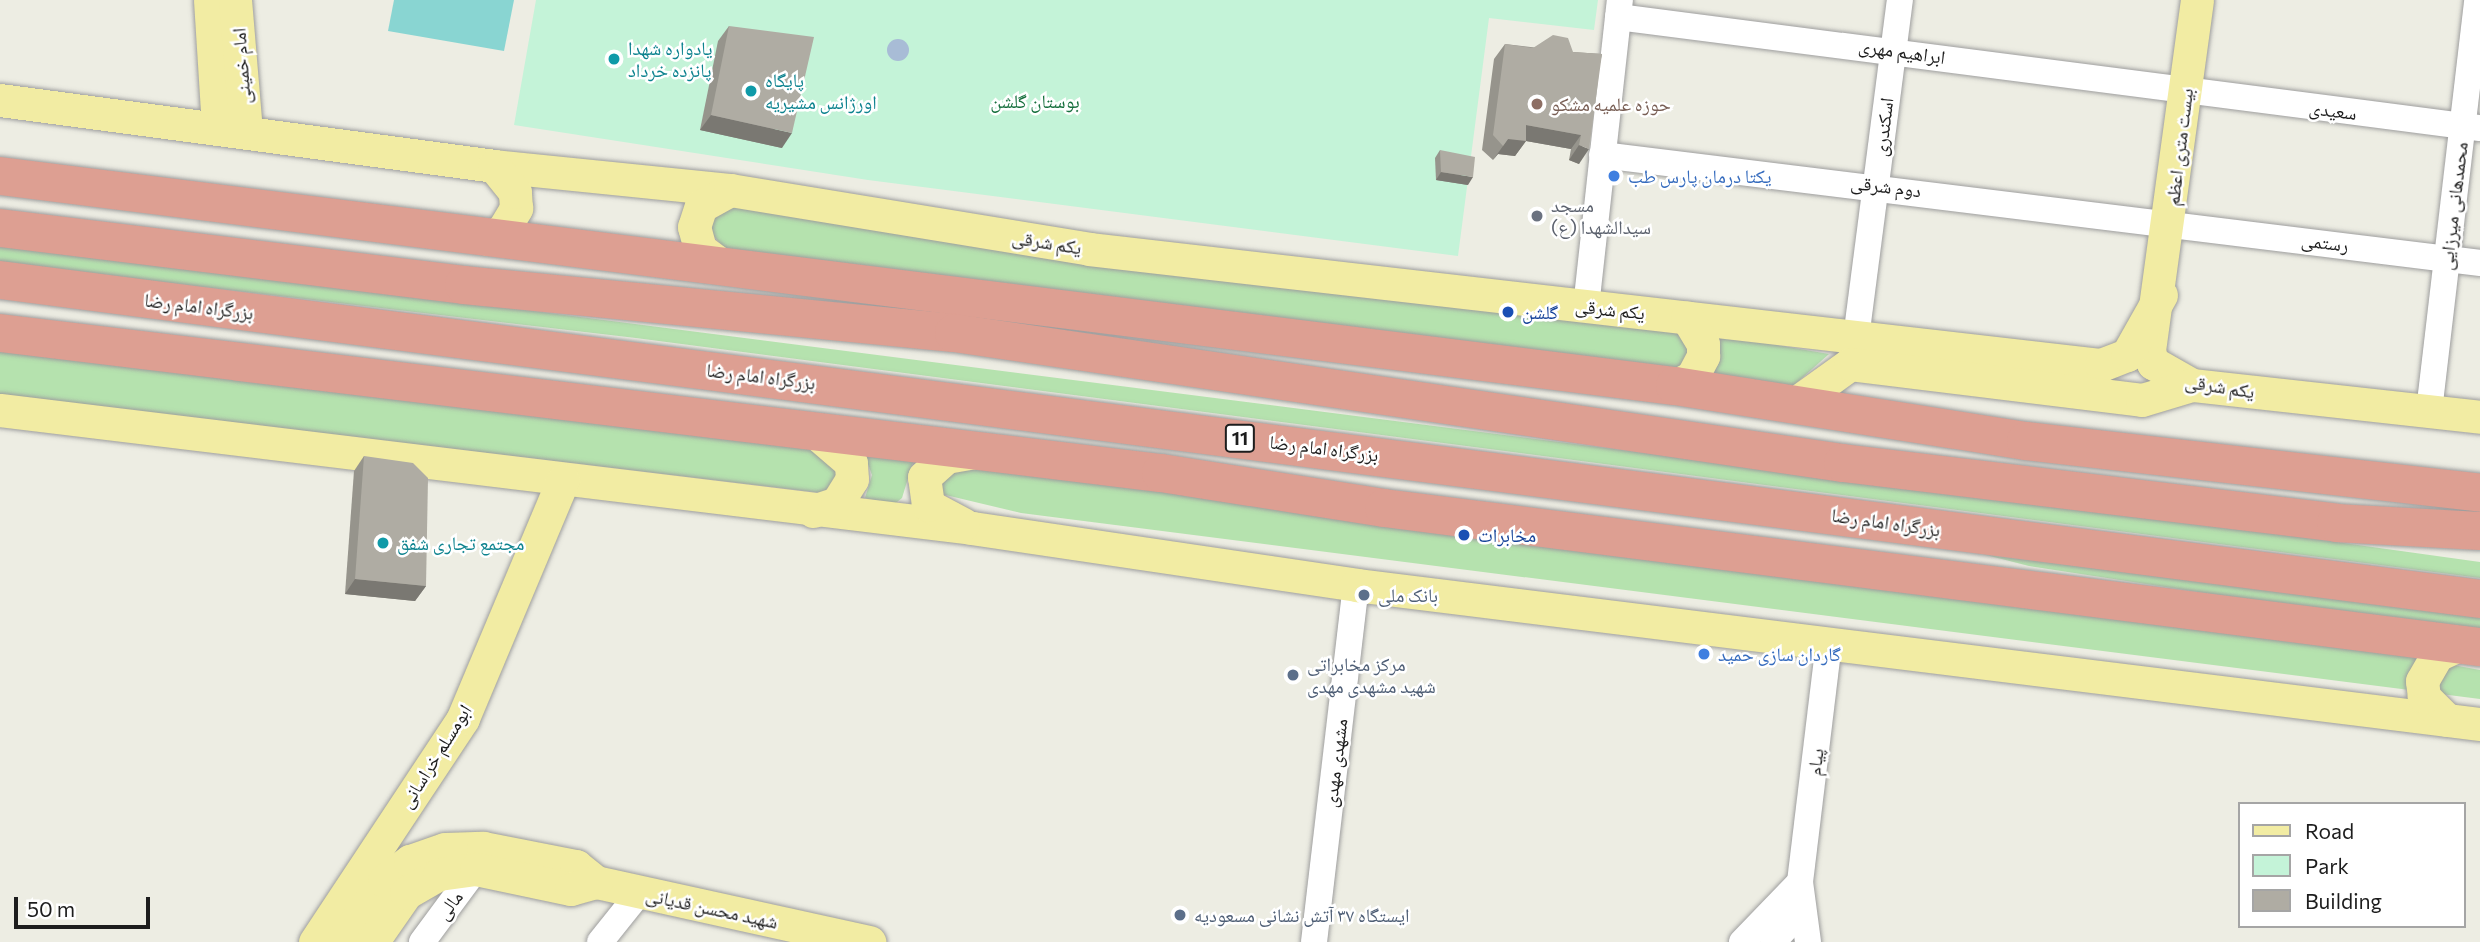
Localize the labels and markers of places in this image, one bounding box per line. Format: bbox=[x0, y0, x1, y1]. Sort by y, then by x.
place label: یادواره شهدا پانزده خرداد bbox=[628, 37, 713, 81]
marker: یادواره شهدا پانزده خرداد bbox=[606, 51, 622, 67]
place label: پایگاه اورژانس مشیریه bbox=[765, 69, 877, 113]
marker: پایگاه اورژانس مشیریه bbox=[743, 83, 759, 99]
place label: حوزه علمیه مشکو bbox=[1551, 93, 1671, 115]
marker: حوزه علمیه مشکو bbox=[1529, 96, 1545, 112]
place label: یکتا درمان پارس طب bbox=[1628, 165, 1772, 187]
marker: یکتا درمان پارس طب bbox=[1606, 168, 1622, 184]
place label: مسجد سیدالشهدا (ع) bbox=[1551, 194, 1651, 238]
marker: مسجد سیدالشهدا (ع) bbox=[1529, 208, 1545, 224]
place label: گلشن bbox=[1522, 301, 1558, 323]
marker: گلشن bbox=[1500, 304, 1516, 320]
place label: مخابرات bbox=[1478, 524, 1536, 546]
marker: مخابرات bbox=[1456, 527, 1472, 543]
place label: مجتمع تجاری شفق bbox=[397, 532, 524, 554]
marker: مجتمع تجاری شفق bbox=[375, 535, 391, 551]
place label: بانک ملی bbox=[1378, 584, 1438, 606]
marker: بانک ملی bbox=[1356, 587, 1372, 603]
place label: گاردان سازی حمید bbox=[1718, 643, 1841, 665]
marker: گاردان سازی حمید bbox=[1696, 646, 1712, 662]
place label: مرکز مخابراتی شهید مشهدی مهدی bbox=[1307, 653, 1436, 697]
marker: مرکز مخابراتی شهید مشهدی مهدی bbox=[1285, 667, 1301, 683]
place label: ایستگاه ۳۷ آتش نشانی مسعودیه bbox=[1194, 904, 1410, 926]
marker: ایستگاه ۳۷ آتش نشانی مسعودیه bbox=[1172, 907, 1188, 923]

